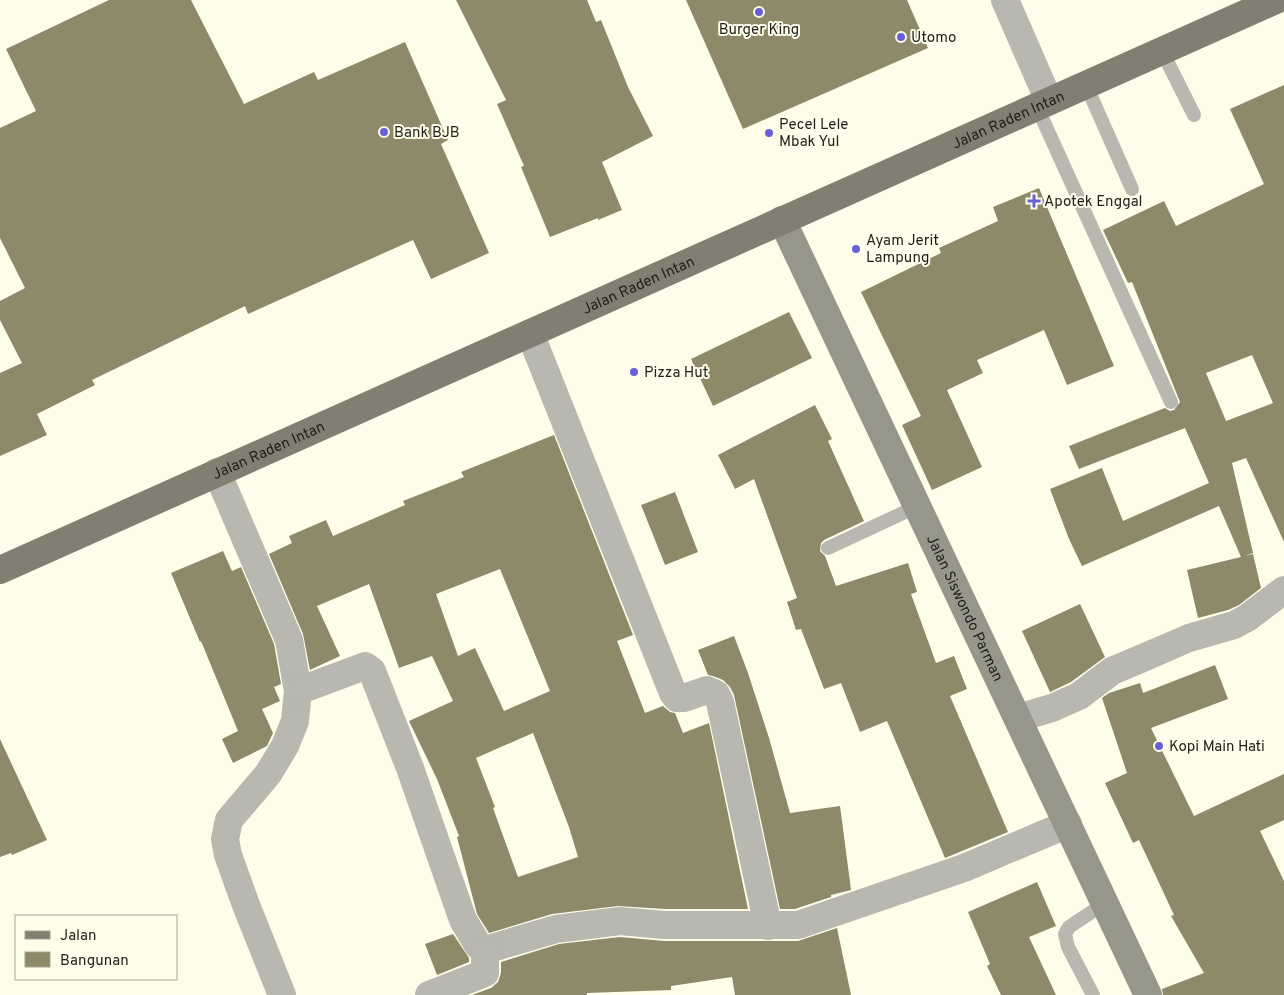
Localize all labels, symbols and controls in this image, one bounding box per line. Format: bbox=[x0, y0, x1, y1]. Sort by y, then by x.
marker: Burger King bbox=[753, 6, 765, 18]
place label: Burger King bbox=[719, 21, 799, 40]
place label: Utomo bbox=[911, 29, 956, 48]
marker: Utomo bbox=[895, 31, 907, 43]
street label: Jalan Raden Intan bbox=[949, 88, 1068, 154]
place label: Pecel Lele Mbak Yul bbox=[779, 116, 848, 152]
place label: Bank BJB bbox=[394, 124, 460, 143]
marker: Bank BJB bbox=[378, 126, 390, 138]
marker: Pecel Lele Mbak Yul bbox=[763, 127, 775, 139]
place label: Apotek Enggal bbox=[1044, 193, 1143, 212]
marker: Apotek Enggal bbox=[1028, 195, 1040, 207]
place label: Ayam Jerit Lampung bbox=[866, 232, 939, 268]
marker: Ayam Jerit Lampung bbox=[850, 243, 862, 255]
street label: Jalan Raden Intan bbox=[580, 253, 698, 320]
place label: Pizza Hut bbox=[644, 364, 708, 383]
marker: Pizza Hut bbox=[628, 366, 640, 378]
street label: Jalan Raden Intan bbox=[210, 418, 328, 485]
street label: Jalan Siswondo Parman bbox=[921, 532, 1007, 685]
place label: Kopi Main Hati bbox=[1169, 738, 1265, 757]
marker: Kopi Main Hati bbox=[1153, 740, 1165, 752]
legend bbox=[15, 915, 178, 980]
text: Jalan bbox=[60, 927, 97, 946]
text: Bangunan bbox=[60, 952, 129, 971]

